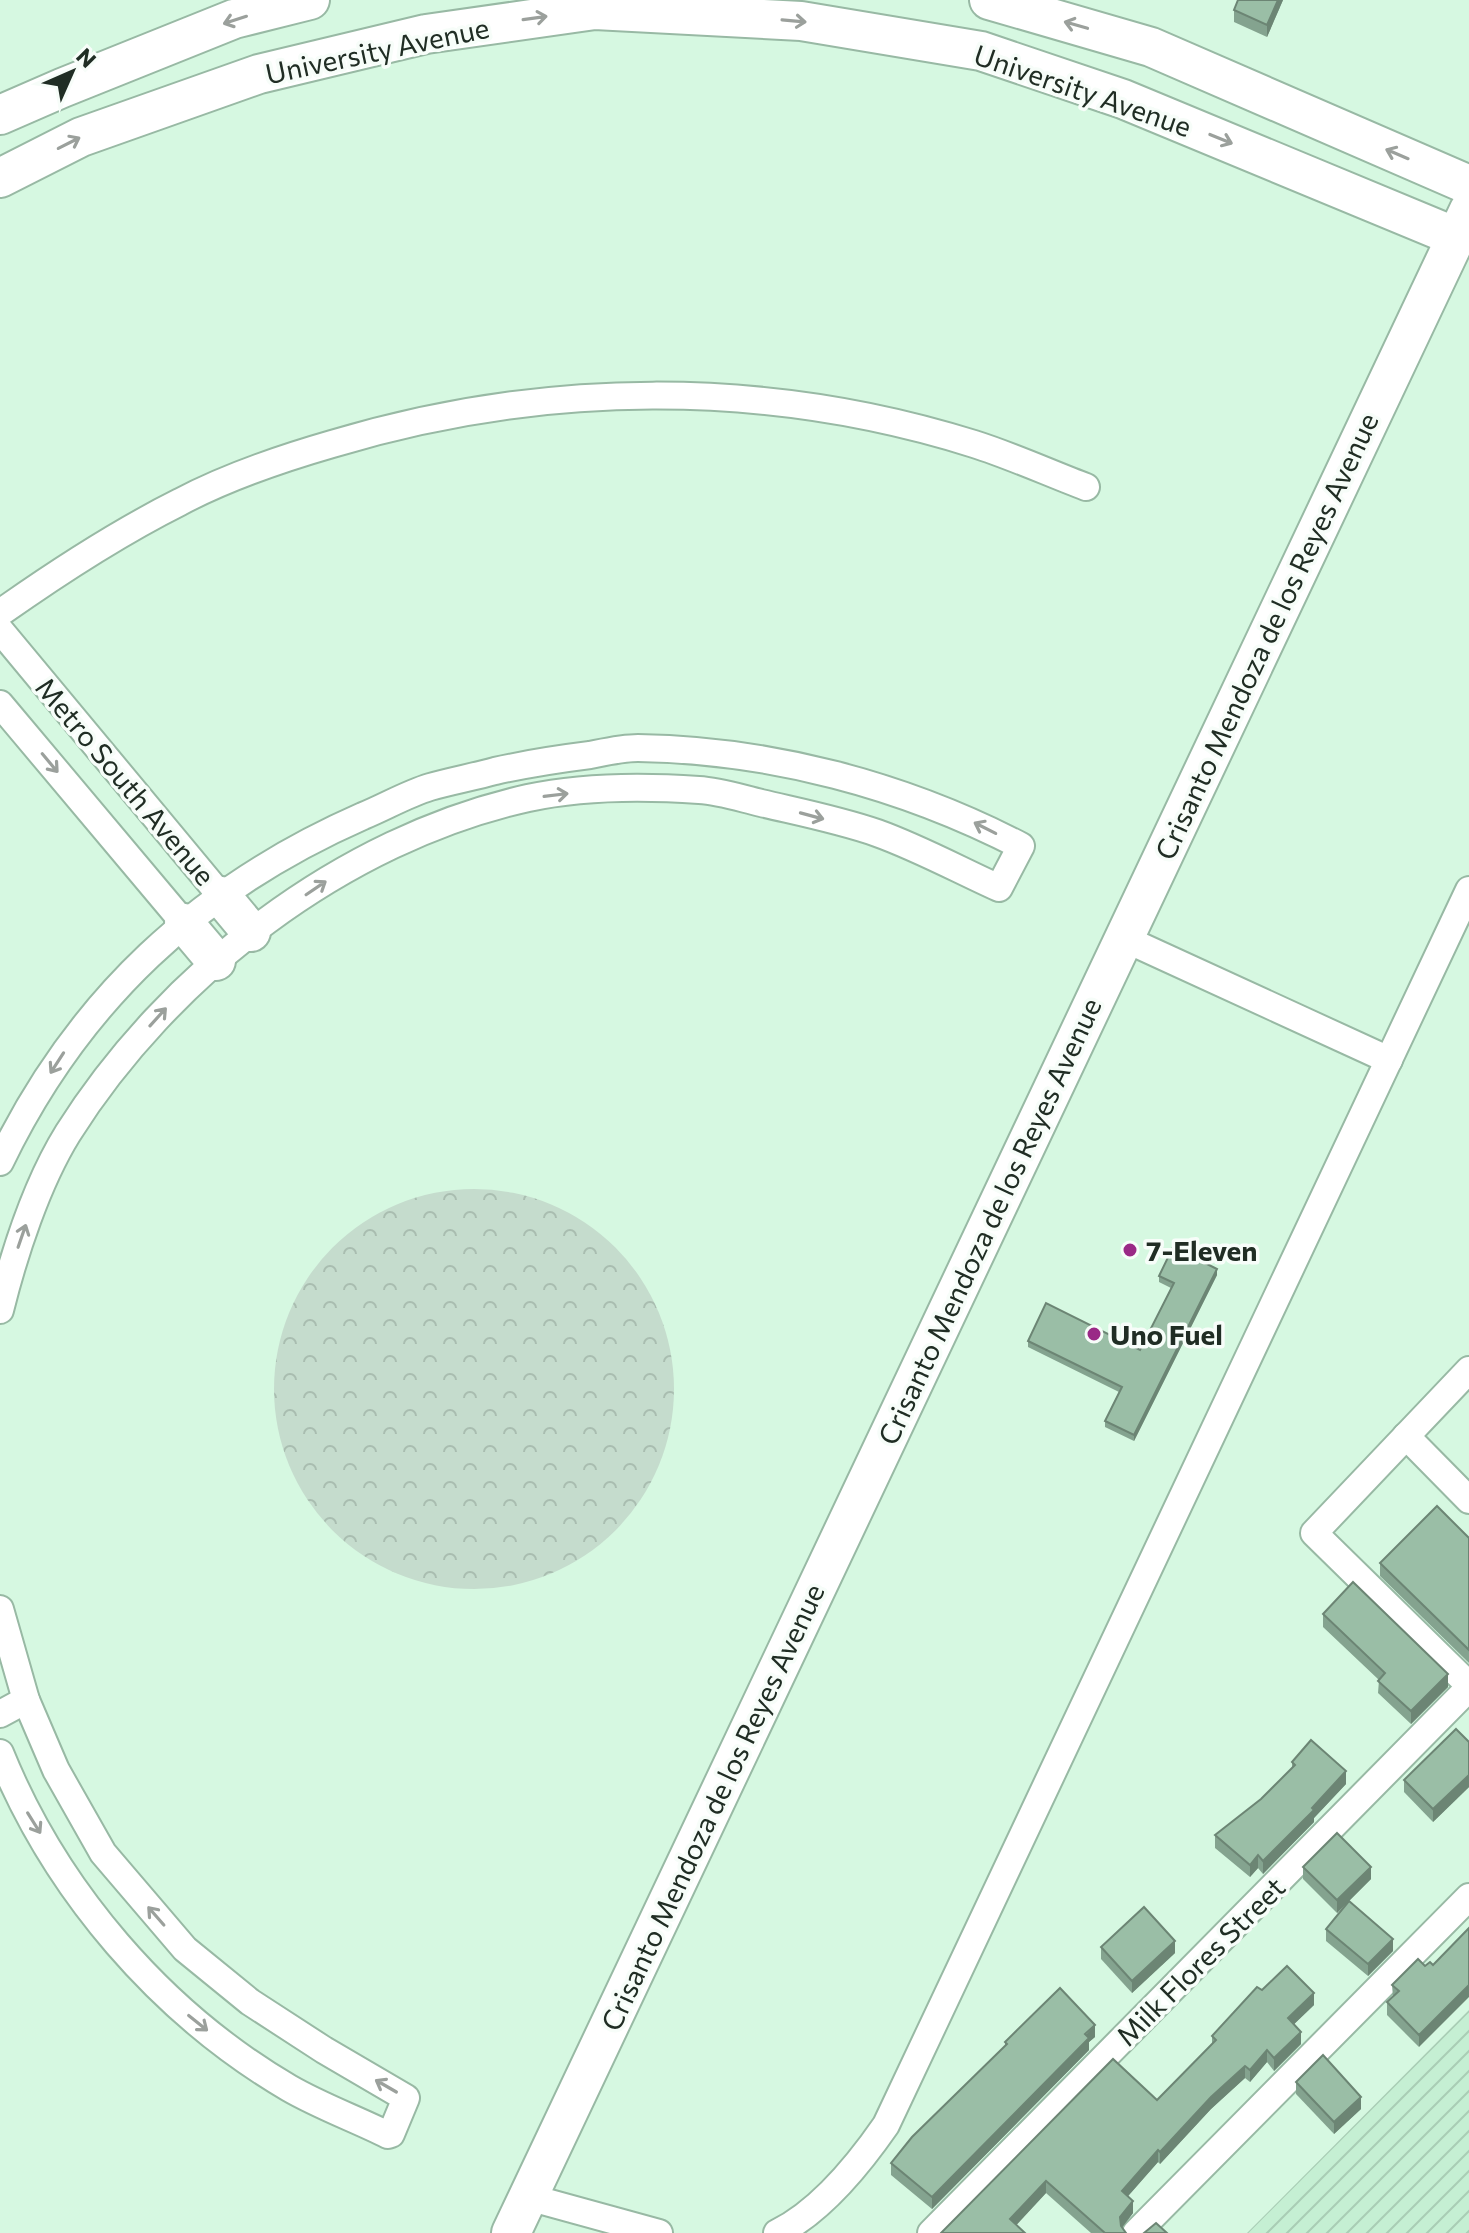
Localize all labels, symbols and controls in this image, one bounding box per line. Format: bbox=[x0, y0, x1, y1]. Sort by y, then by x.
street label: University Avenue bbox=[262, 10, 492, 90]
one-way arrow bbox=[522, 10, 548, 25]
one-way arrow bbox=[222, 13, 248, 28]
one-way arrow bbox=[780, 14, 807, 29]
one-way arrow bbox=[1063, 17, 1089, 32]
north arrow bbox=[32, 32, 112, 112]
street label: University Avenue bbox=[970, 37, 1196, 143]
text: N bbox=[71, 42, 102, 73]
one-way arrow bbox=[1208, 133, 1233, 148]
one-way arrow bbox=[57, 135, 81, 150]
one-way arrow bbox=[1385, 146, 1410, 161]
street label: Crisanto Mendoza de los Reyes Avenue bbox=[1147, 407, 1385, 865]
street label: Metro South Avenue bbox=[29, 670, 223, 892]
one-way arrow bbox=[41, 753, 59, 773]
one-way arrow bbox=[543, 787, 568, 802]
one-way arrow bbox=[799, 809, 825, 824]
one-way arrow bbox=[974, 819, 998, 835]
one-way arrow bbox=[304, 880, 326, 897]
street label: Crisanto Mendoza de los Reyes Avenue bbox=[870, 992, 1108, 1450]
one-way arrow bbox=[149, 1007, 167, 1027]
one-way arrow bbox=[48, 1051, 64, 1074]
one-way arrow bbox=[16, 1223, 31, 1248]
place label: 7-Eleven bbox=[1146, 1233, 1257, 1267]
marker: 7-Eleven bbox=[1121, 1241, 1139, 1259]
place label: Uno Fuel bbox=[1110, 1317, 1223, 1351]
marker: Uno Fuel bbox=[1085, 1325, 1103, 1343]
street label: Crisanto Mendoza de los Reyes Avenue bbox=[593, 1578, 831, 2036]
one-way arrow bbox=[26, 1811, 42, 1834]
street label: Milk Flores Street bbox=[1109, 1870, 1291, 2052]
one-way arrow bbox=[147, 1906, 165, 1926]
one-way arrow bbox=[187, 2014, 207, 2032]
one-way arrow bbox=[375, 2078, 398, 2094]

